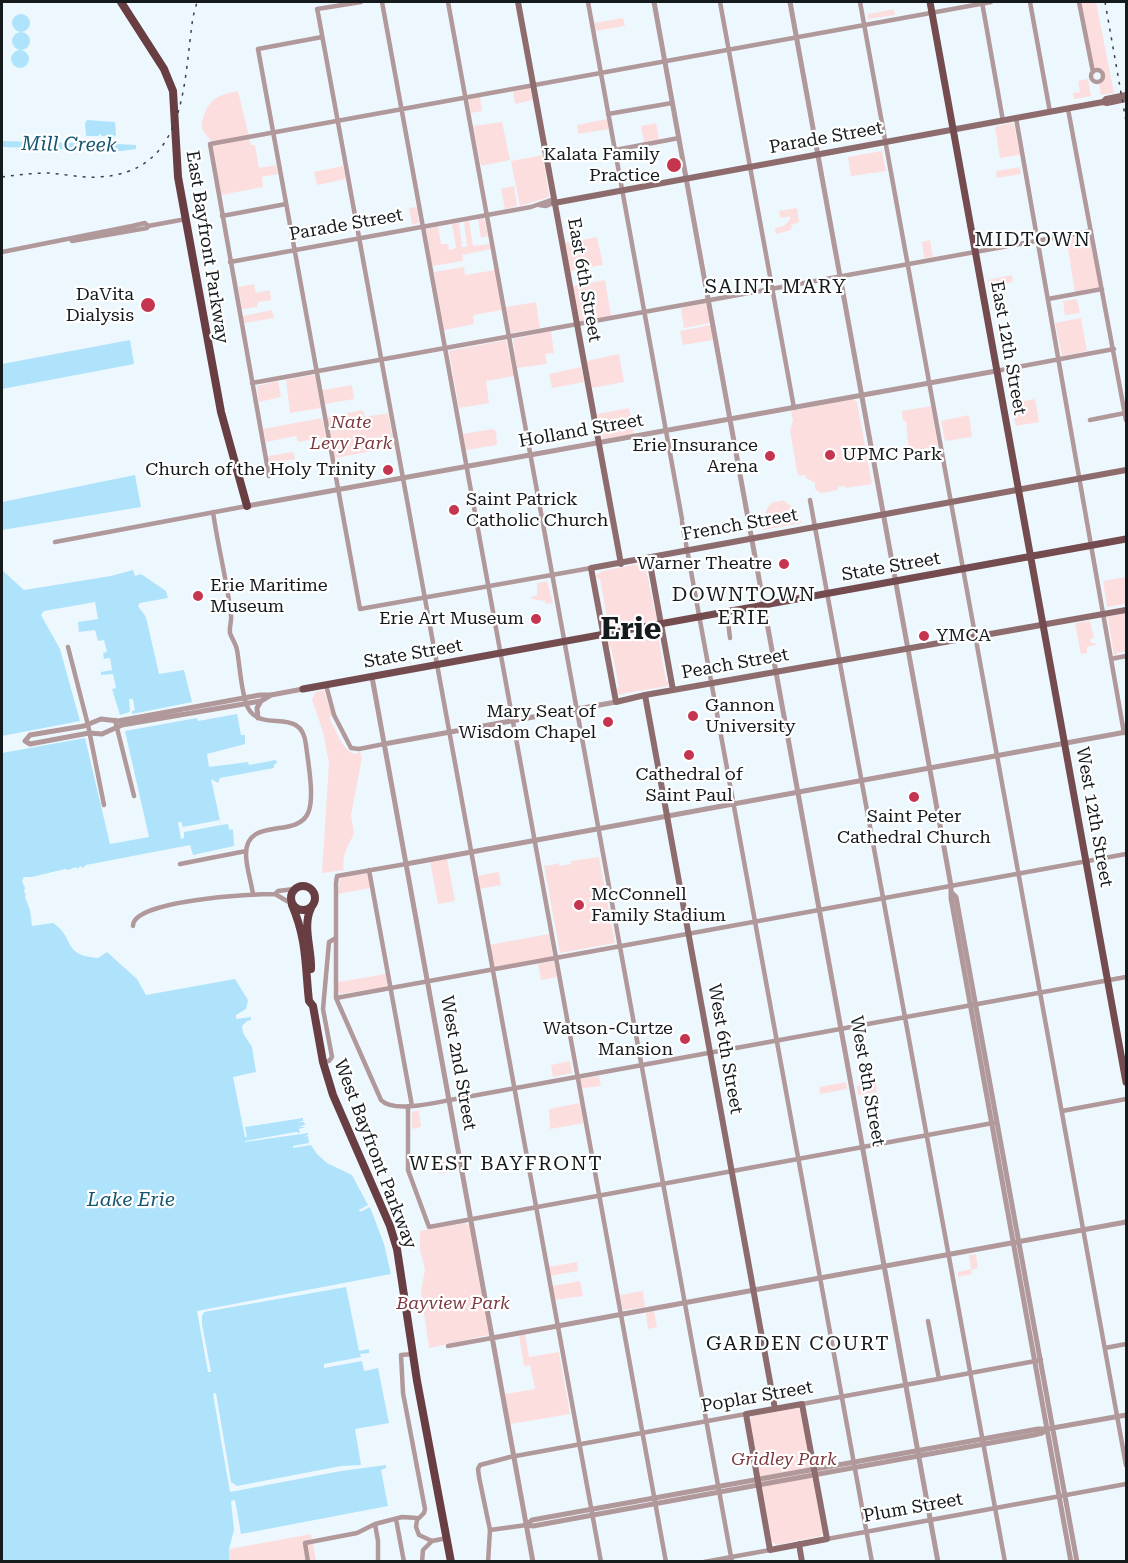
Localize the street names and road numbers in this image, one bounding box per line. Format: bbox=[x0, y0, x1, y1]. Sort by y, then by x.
street label: Parade Street bbox=[767, 117, 885, 159]
street label: East Bayfront Parkway bbox=[181, 149, 233, 345]
street label: Parade Street bbox=[287, 204, 405, 246]
street label: East 6th Street bbox=[562, 216, 606, 344]
street label: East 12th Street bbox=[986, 279, 1030, 417]
street label: Holland Street bbox=[517, 409, 645, 453]
street label: French Street bbox=[680, 504, 800, 546]
street label: State Street bbox=[840, 548, 942, 586]
street label: State Street bbox=[362, 635, 464, 673]
street label: Peach Street bbox=[680, 644, 790, 684]
street label: West 12th Street bbox=[1071, 745, 1117, 889]
street label: West 6th Street bbox=[703, 982, 747, 1116]
street label: West 2nd Street bbox=[436, 994, 480, 1132]
street label: West 8th Street bbox=[845, 1014, 889, 1148]
street label: West Bayfront Parkway bbox=[329, 1056, 421, 1252]
street label: Poplar Street bbox=[700, 1377, 814, 1417]
street label: Plum Street bbox=[861, 1489, 965, 1527]

